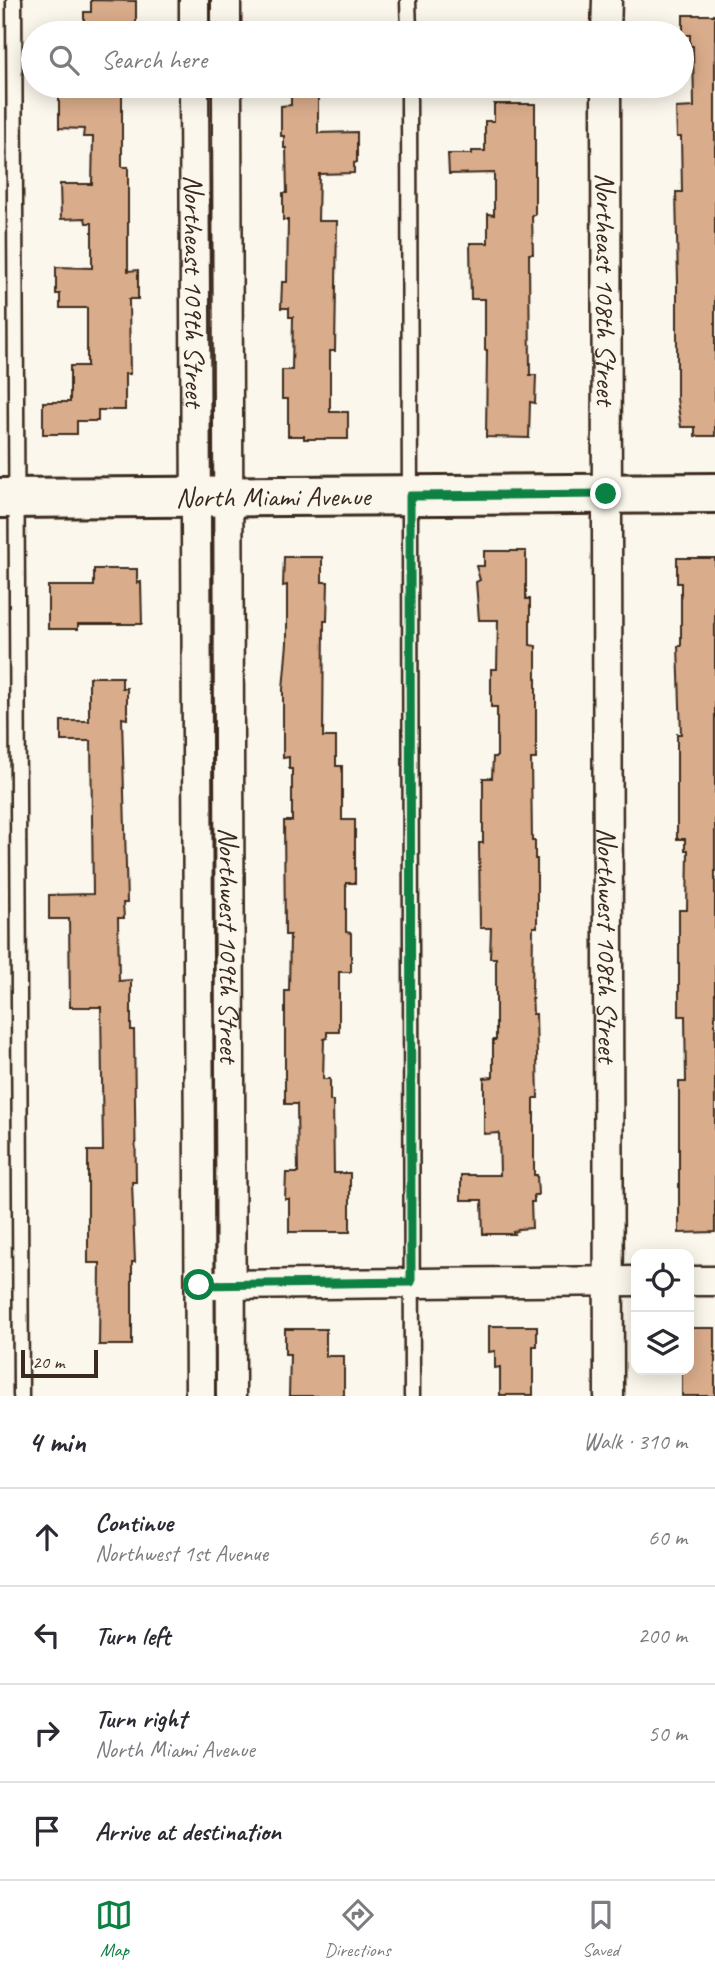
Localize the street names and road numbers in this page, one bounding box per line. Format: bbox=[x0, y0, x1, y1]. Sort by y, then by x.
street label: Northeast 108th Street bbox=[589, 173, 624, 408]
street label: Northeast 109th Street bbox=[177, 175, 213, 410]
street label: North Miami Avenue bbox=[176, 478, 372, 514]
street label: Northwest 109th Street bbox=[212, 827, 247, 1065]
street label: Northwest 108th Street bbox=[590, 827, 626, 1065]

